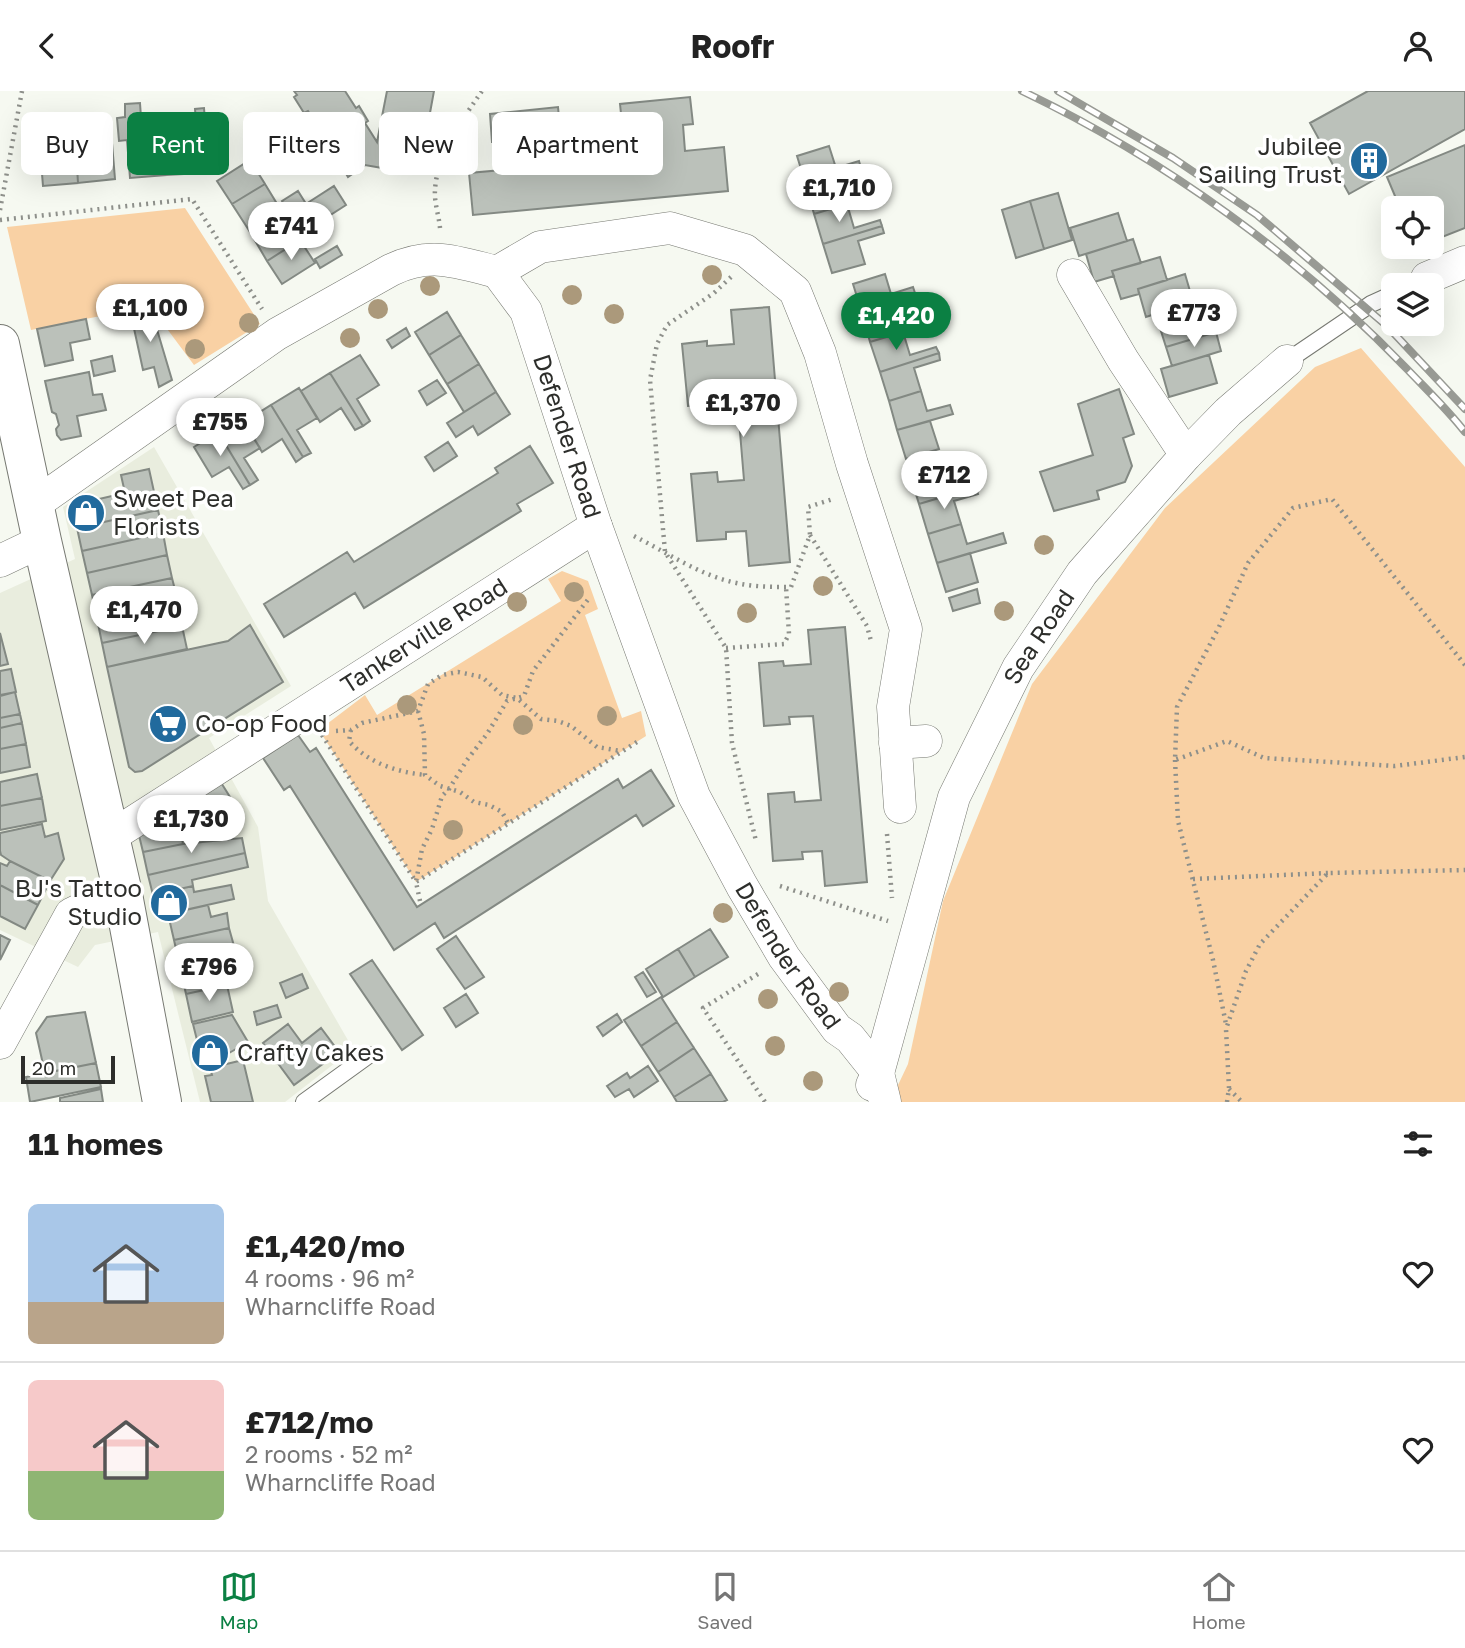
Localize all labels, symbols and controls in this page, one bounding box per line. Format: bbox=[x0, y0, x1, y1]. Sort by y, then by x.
icon: back bbox=[28, 27, 66, 65]
text: Roofr bbox=[690, 27, 775, 65]
icon: person bbox=[1399, 27, 1437, 65]
chip: Buy bbox=[21, 112, 113, 175]
chip: Rent bbox=[127, 112, 229, 175]
chip: Filters bbox=[243, 112, 365, 175]
chip: New bbox=[379, 112, 478, 175]
chip: Apartment bbox=[492, 112, 663, 175]
place label: Jubilee Sailing Trust bbox=[1198, 131, 1342, 188]
building icon: Jubilee Sailing Trust bbox=[1348, 140, 1390, 182]
pin: £1,710 bbox=[782, 165, 896, 224]
text: £1,710 bbox=[802, 173, 876, 201]
map controls bbox=[1381, 196, 1444, 336]
button: locate bbox=[1381, 196, 1444, 259]
pin: £741 bbox=[250, 202, 332, 262]
text: £741 bbox=[264, 211, 318, 239]
button: layers bbox=[1381, 273, 1444, 336]
pin: £1,100 bbox=[93, 285, 207, 344]
pin: £773 bbox=[1153, 289, 1235, 349]
text: £1,100 bbox=[112, 293, 188, 321]
pin: £1,420 bbox=[839, 293, 953, 352]
text: £773 bbox=[1167, 298, 1221, 326]
text: £1,420 bbox=[857, 301, 935, 329]
street label: Defender Road bbox=[528, 350, 608, 522]
pin: £1,370 bbox=[686, 379, 800, 439]
text: £1,370 bbox=[705, 388, 781, 416]
pin: £755 bbox=[179, 399, 261, 458]
text: £755 bbox=[192, 407, 248, 435]
pin: £712 bbox=[903, 451, 985, 511]
text: £712 bbox=[917, 460, 971, 488]
place label: Sweet Pea Florists bbox=[113, 483, 234, 540]
shop icon: Sweet Pea Florists bbox=[65, 492, 107, 534]
street label: Tankerville Road bbox=[335, 571, 512, 699]
street label: Sea Road bbox=[996, 583, 1080, 689]
pin: £1,470 bbox=[87, 587, 201, 646]
text: £1,470 bbox=[106, 595, 182, 623]
supermarket icon: Co-op Food bbox=[147, 703, 189, 745]
place label: Co-op Food bbox=[195, 708, 328, 737]
pin: £1,730 bbox=[134, 795, 248, 855]
text: £1,730 bbox=[153, 804, 229, 832]
place label: BJ's Tattoo Studio bbox=[15, 873, 142, 930]
street label: Defender Road bbox=[730, 876, 848, 1034]
shop icon: BJ's Tattoo Studio bbox=[148, 882, 190, 924]
pin: £796 bbox=[168, 943, 250, 1003]
text: £796 bbox=[181, 952, 237, 980]
shop icon: Crafty Cakes bbox=[189, 1032, 231, 1074]
place label: Crafty Cakes bbox=[237, 1037, 384, 1066]
scale bar bbox=[21, 1053, 116, 1085]
text: 20 m bbox=[32, 1056, 76, 1079]
icon: filters bbox=[1399, 1125, 1437, 1163]
text: 11 homes bbox=[28, 1126, 163, 1162]
text: £1,420/mo bbox=[245, 1228, 405, 1264]
icon: home bbox=[84, 1232, 168, 1316]
icon: heart bbox=[1399, 1255, 1437, 1293]
text: 4 rooms · 96 m² bbox=[245, 1264, 414, 1292]
text: Wharncliffe Road bbox=[245, 1292, 436, 1320]
text: £712/mo bbox=[245, 1404, 374, 1440]
icon: home bbox=[84, 1408, 168, 1492]
icon: heart bbox=[1399, 1431, 1437, 1469]
text: 2 rooms · 52 m² bbox=[245, 1440, 412, 1468]
text: Wharncliffe Road bbox=[245, 1468, 436, 1496]
tab: Map bbox=[220, 1568, 258, 1633]
tab: Saved bbox=[697, 1568, 753, 1633]
tab: Home bbox=[1192, 1568, 1245, 1633]

